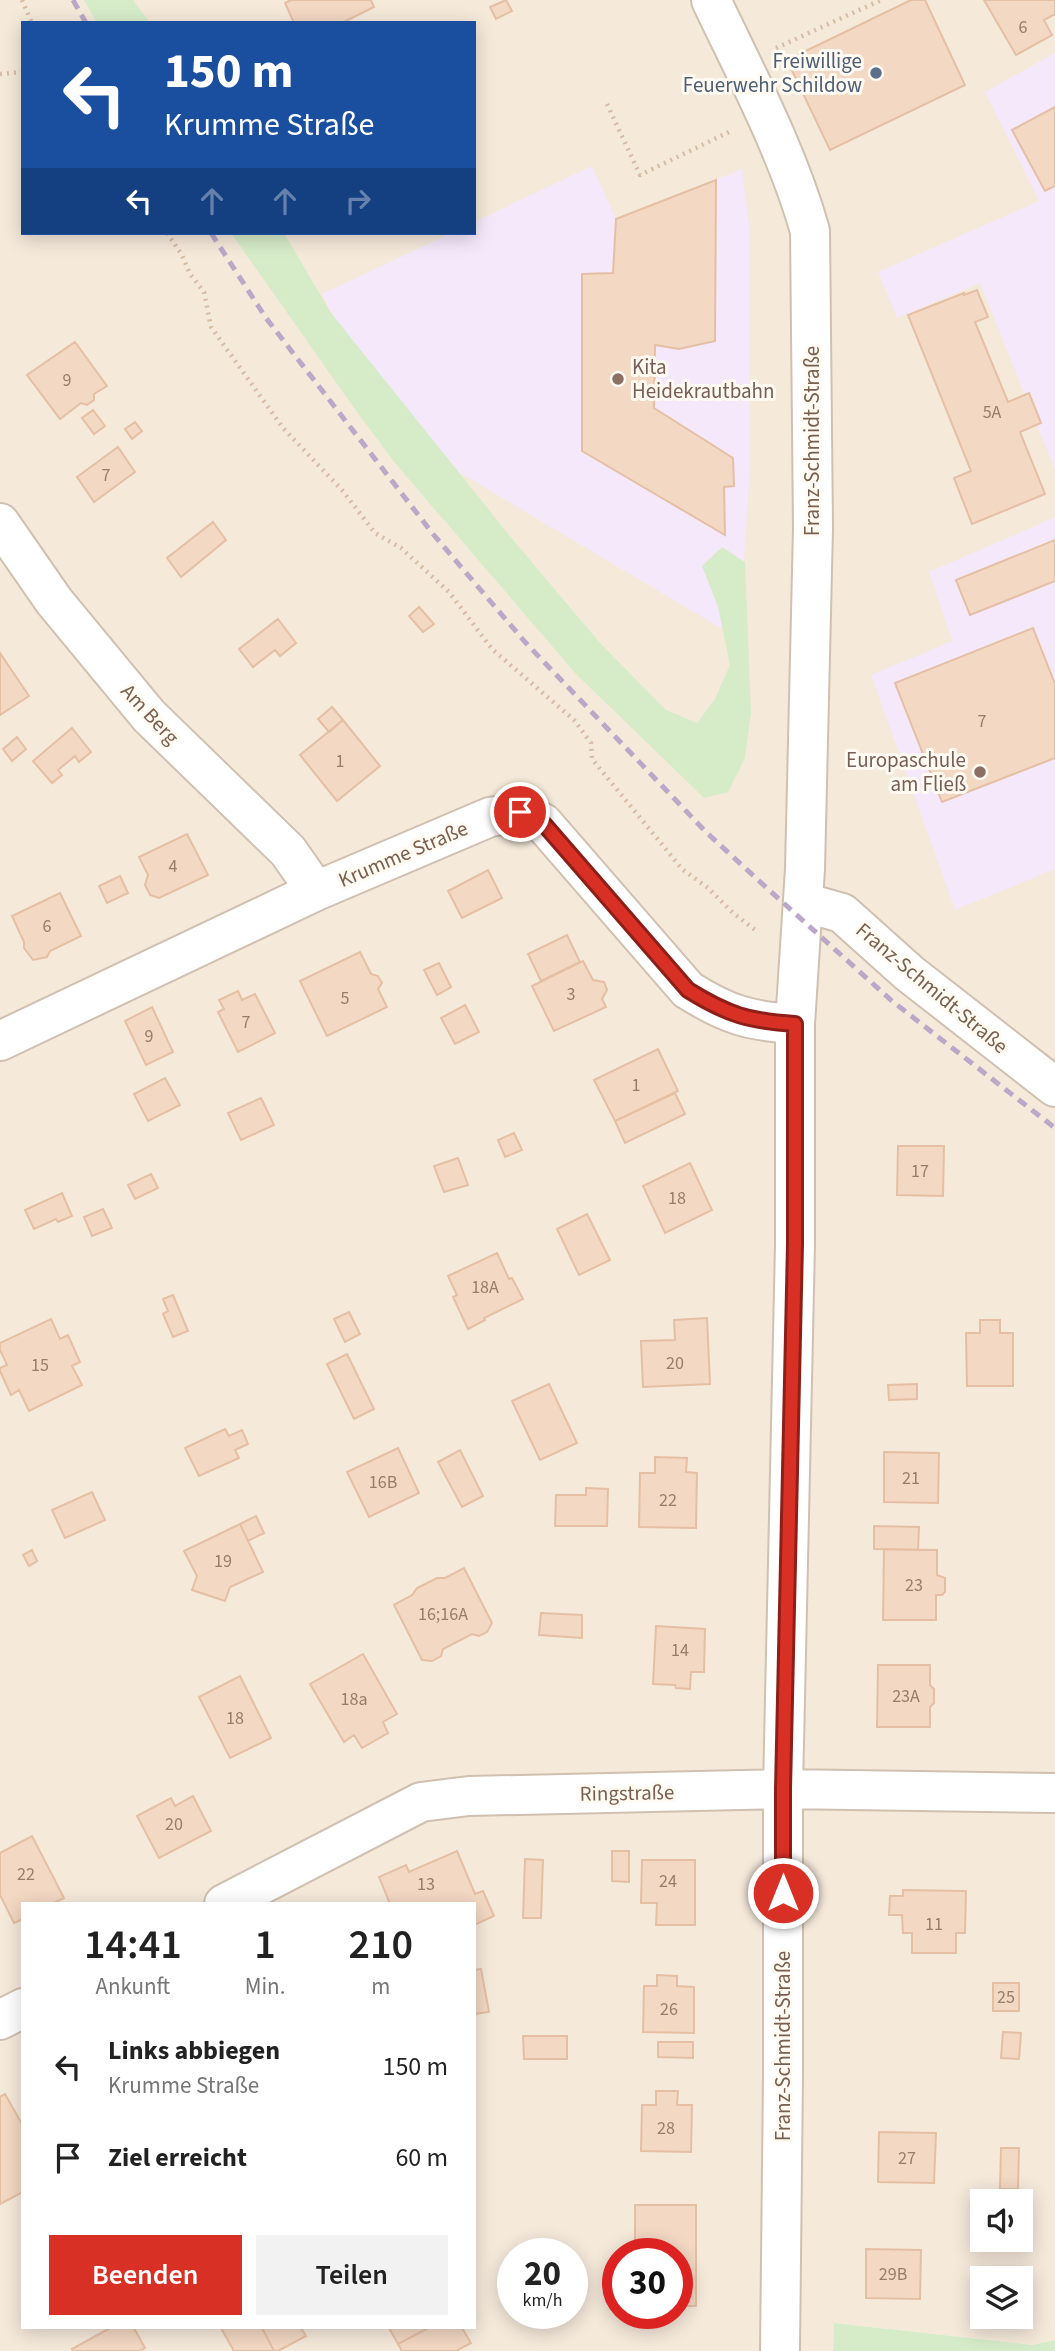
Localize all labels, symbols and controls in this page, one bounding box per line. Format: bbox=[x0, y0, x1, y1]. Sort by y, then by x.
house number: 6 bbox=[1019, 15, 1028, 40]
text: 150 m bbox=[164, 37, 293, 107]
place label: Freiwillige Feuerwehr Schildow bbox=[683, 46, 862, 100]
icon: left bbox=[49, 49, 140, 140]
marker: Freiwillige Feuerwehr Schildow bbox=[868, 65, 884, 81]
text: Krumme Straße bbox=[164, 102, 374, 148]
icon: left bbox=[120, 182, 158, 220]
icon: ahead bbox=[193, 182, 231, 220]
icon: ahead bbox=[266, 182, 304, 220]
icon: right bbox=[339, 182, 377, 220]
street label: Franz-Schmidt-Straße bbox=[797, 346, 827, 536]
place label: Kita Heidekrautbahn bbox=[632, 352, 774, 406]
house number: 9 bbox=[63, 368, 72, 393]
marker: Kita Heidekrautbahn bbox=[610, 371, 626, 387]
house number: 5A bbox=[983, 400, 1002, 425]
house number: 7 bbox=[102, 463, 111, 488]
street label: Am Berg bbox=[114, 677, 186, 751]
house number: 7 bbox=[978, 709, 987, 734]
place label: Europaschule am Fließ bbox=[846, 745, 966, 799]
house number: 1 bbox=[336, 749, 344, 774]
marker: Europaschule am Fließ bbox=[972, 764, 988, 780]
pin bbox=[490, 782, 550, 842]
icon: arrive bbox=[501, 793, 539, 831]
street label: Krumme Straße bbox=[334, 813, 472, 895]
house number: 4 bbox=[169, 854, 178, 879]
house number: 6 bbox=[43, 914, 52, 939]
street label: Franz-Schmidt-Straße bbox=[849, 915, 1015, 1061]
house number: 3 bbox=[567, 982, 576, 1007]
house number: 5 bbox=[341, 986, 350, 1011]
house number: 7 bbox=[242, 1010, 251, 1035]
house number: 9 bbox=[145, 1024, 154, 1049]
house number: 1 bbox=[632, 1073, 640, 1098]
house number: 17 bbox=[911, 1159, 929, 1184]
house number: 18 bbox=[668, 1186, 686, 1211]
house number: 18A bbox=[471, 1275, 499, 1300]
house number: 20 bbox=[666, 1351, 684, 1376]
house number: 15 bbox=[31, 1353, 49, 1378]
house number: 21 bbox=[902, 1466, 920, 1491]
house number: 16B bbox=[369, 1470, 397, 1495]
house number: 22 bbox=[659, 1488, 677, 1513]
house number: 19 bbox=[214, 1549, 232, 1574]
house number: 23 bbox=[905, 1573, 923, 1598]
house number: 16;16A bbox=[418, 1602, 468, 1627]
house number: 14 bbox=[671, 1638, 689, 1663]
house number: 23A bbox=[892, 1684, 920, 1709]
house number: 18a bbox=[341, 1687, 367, 1712]
house number: 18 bbox=[226, 1706, 244, 1731]
street label: Ringstraße bbox=[579, 1777, 675, 1809]
house number: 20 bbox=[165, 1812, 183, 1837]
position arrow bbox=[746, 1856, 820, 1930]
house number: 22 bbox=[17, 1862, 35, 1887]
house number: 24 bbox=[659, 1869, 677, 1894]
house number: 13 bbox=[417, 1872, 435, 1897]
house number: 11 bbox=[925, 1912, 943, 1937]
text: 14:41 bbox=[84, 1915, 182, 1975]
text: 1 bbox=[254, 1915, 276, 1975]
text: 210 bbox=[348, 1915, 413, 1975]
street label: Franz-Schmidt-Straße bbox=[768, 1951, 798, 2141]
text: Ankunft bbox=[95, 1970, 170, 2003]
text: Min. bbox=[245, 1970, 285, 2003]
text: m bbox=[371, 1970, 390, 2003]
house number: 25 bbox=[997, 1985, 1015, 2010]
house number: 26 bbox=[660, 1997, 678, 2022]
text: Links abbiegen bbox=[108, 2032, 280, 2069]
icon: left bbox=[49, 2048, 87, 2086]
text: 150 m bbox=[382, 2048, 448, 2085]
text: Krumme Straße bbox=[108, 2069, 259, 2102]
house number: 28 bbox=[657, 2116, 675, 2141]
icon: arrive bbox=[49, 2139, 87, 2177]
text: Ziel erreicht bbox=[108, 2139, 247, 2176]
text: 60 m bbox=[395, 2139, 448, 2176]
house number: 27 bbox=[898, 2146, 916, 2171]
map controls bbox=[970, 2189, 1033, 2329]
button: sound bbox=[970, 2189, 1033, 2252]
button: Beenden bbox=[49, 2235, 242, 2315]
button: Teilen bbox=[256, 2235, 448, 2315]
speed limit sign: 30 bbox=[602, 2238, 693, 2329]
text: 20 bbox=[524, 2249, 561, 2299]
house number: 29B bbox=[879, 2262, 907, 2287]
button: layers bbox=[970, 2266, 1033, 2329]
text: km/h bbox=[523, 2288, 562, 2313]

